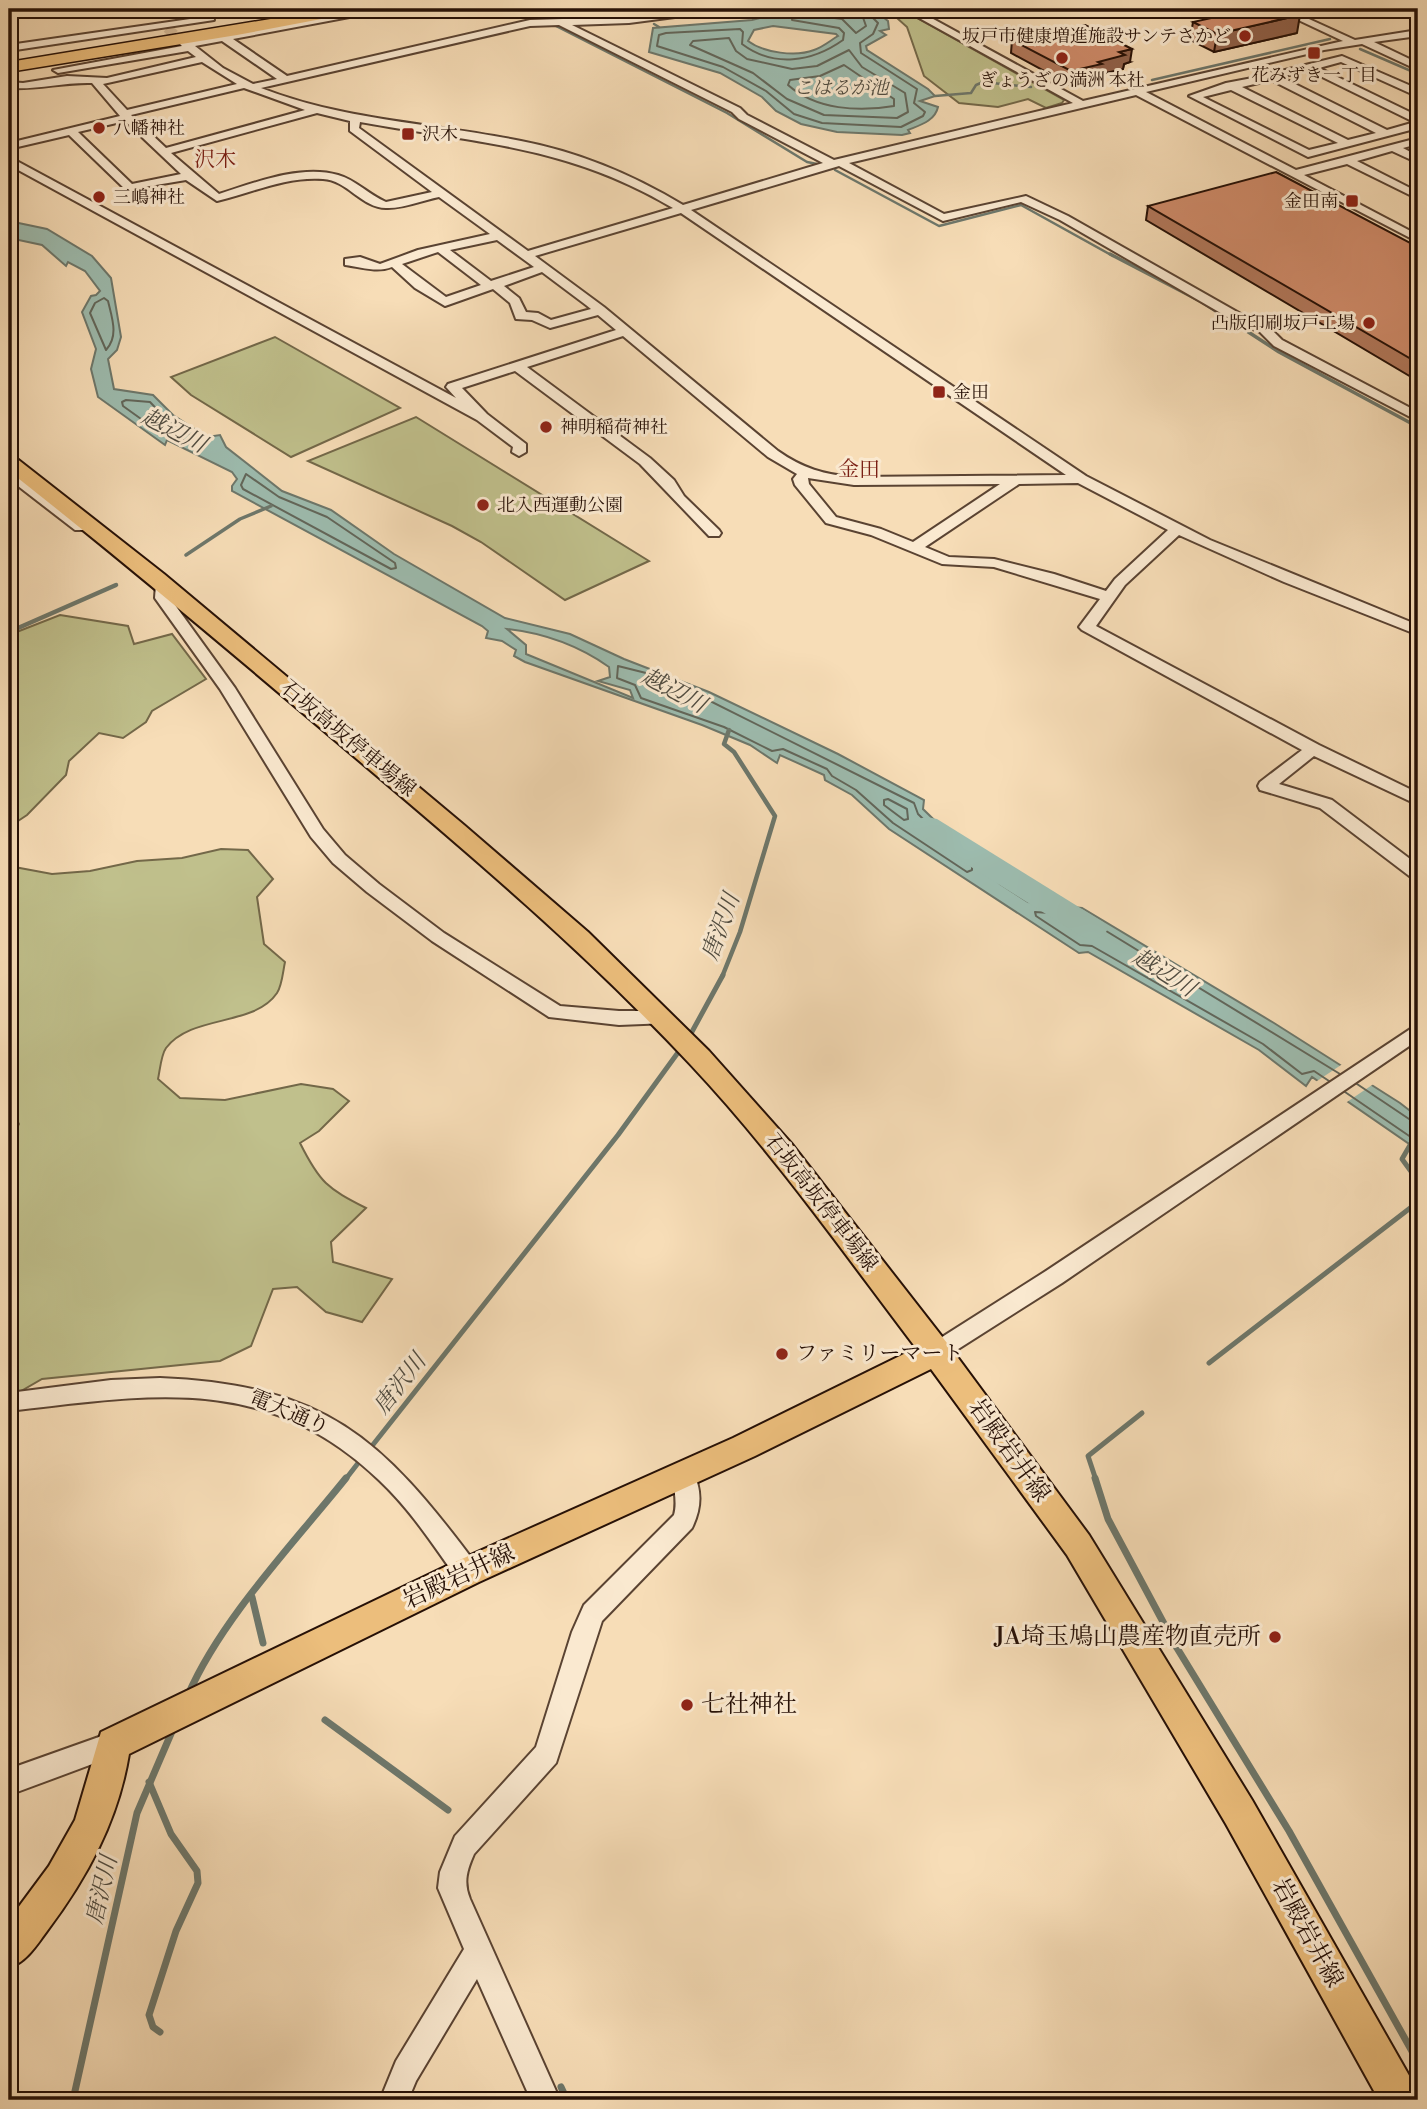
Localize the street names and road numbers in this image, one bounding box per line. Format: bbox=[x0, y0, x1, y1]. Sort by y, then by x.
street label: 石坂高坂停車場線 bbox=[275, 675, 421, 803]
street label: 石坂高坂停車場線 bbox=[759, 1129, 883, 1277]
street label: 電大通り bbox=[245, 1385, 333, 1441]
street label: 岩殿岩井線 bbox=[962, 1394, 1056, 1508]
street label: 岩殿岩井線 bbox=[398, 1538, 520, 1616]
street label: 岩殿岩井線 bbox=[1265, 1873, 1349, 1993]

